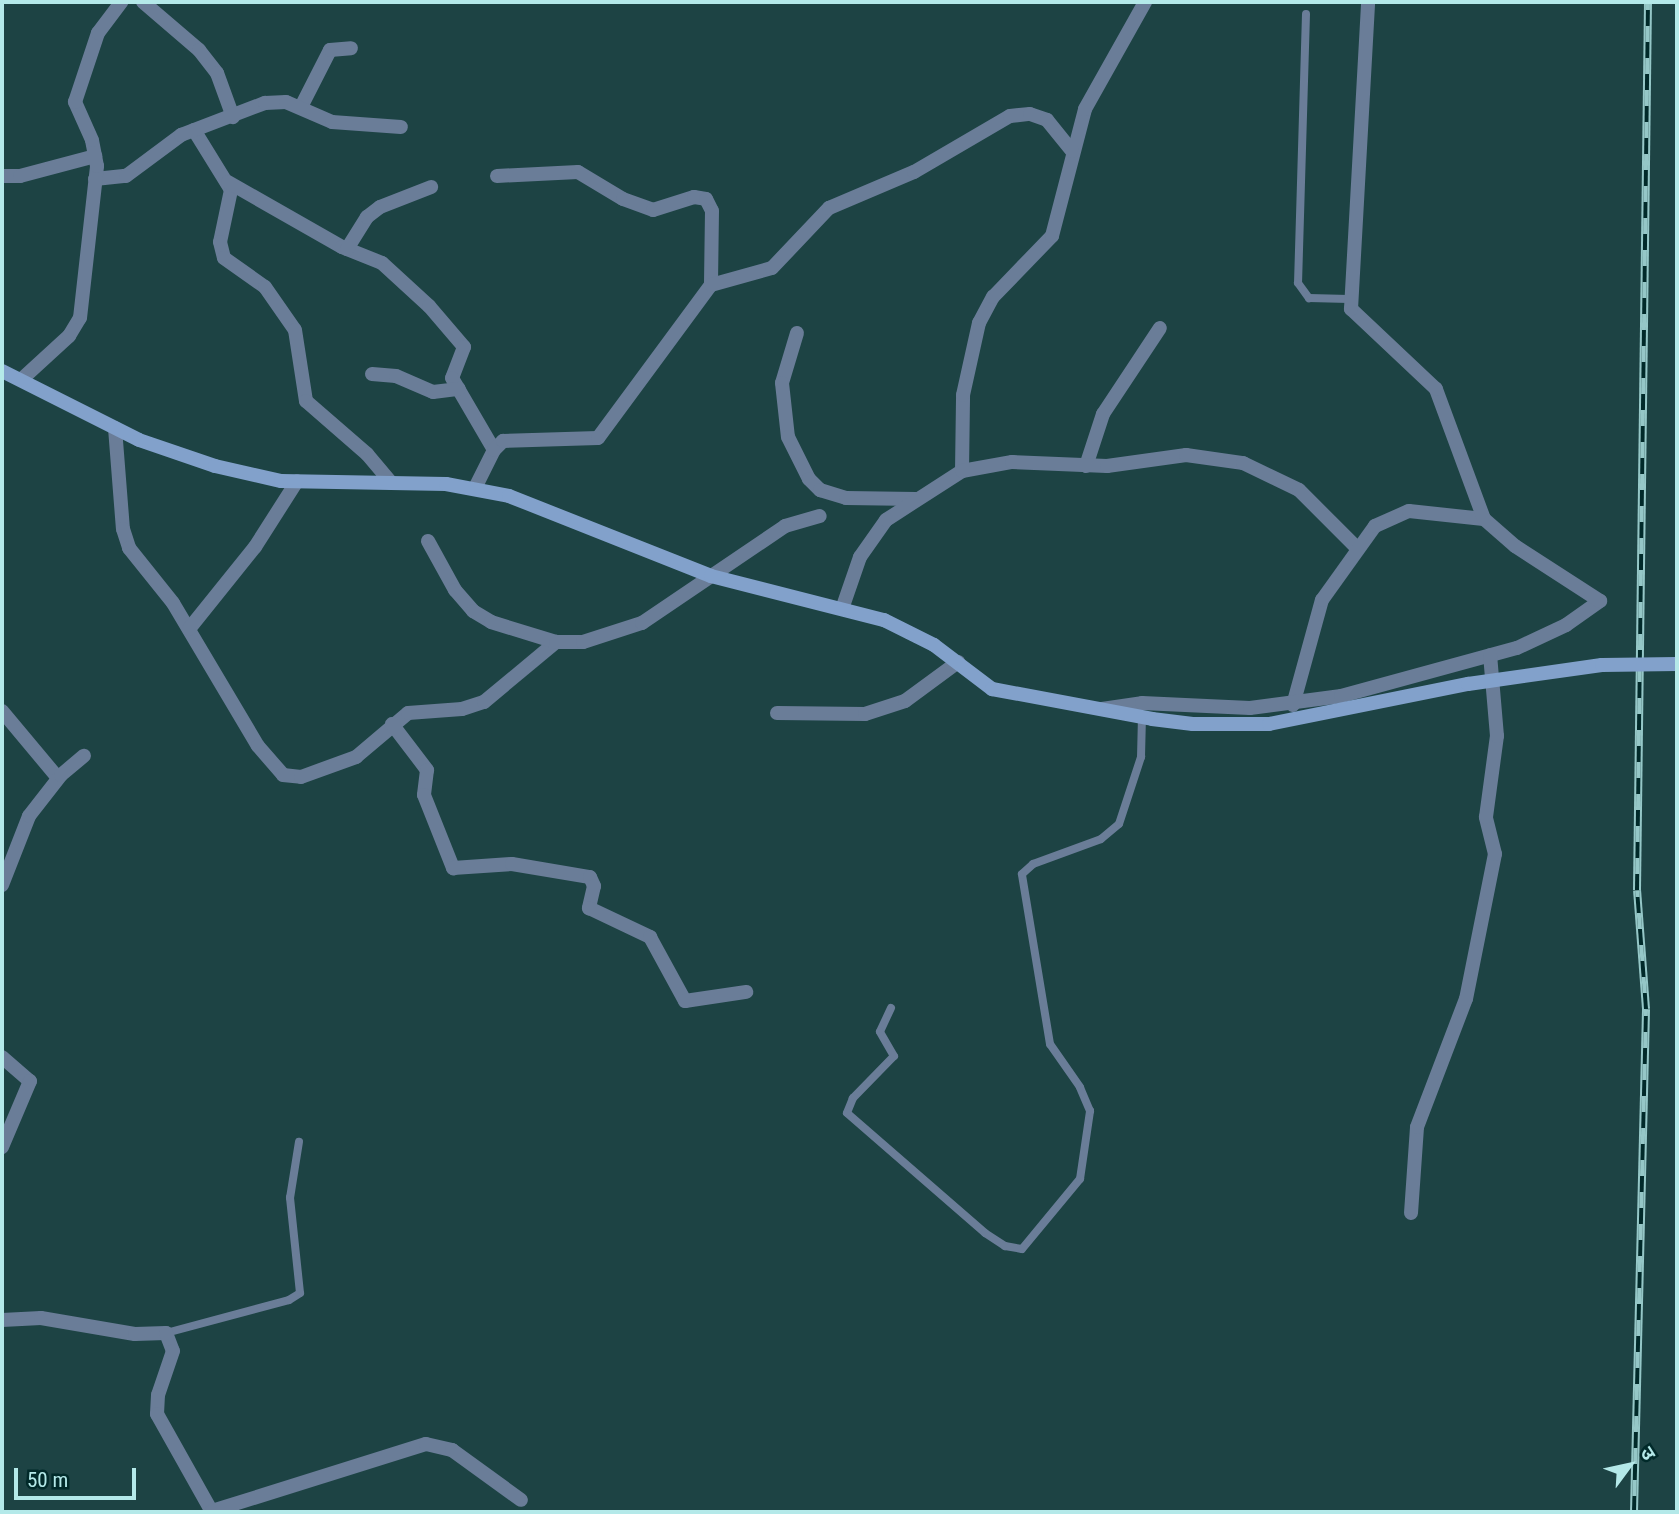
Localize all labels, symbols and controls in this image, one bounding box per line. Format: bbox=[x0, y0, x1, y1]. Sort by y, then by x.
north arrow bbox=[1595, 1430, 1665, 1500]
text: उ bbox=[1635, 1442, 1661, 1464]
scale bar bbox=[18, 1454, 140, 1498]
text: 50 m bbox=[27, 1468, 68, 1492]

